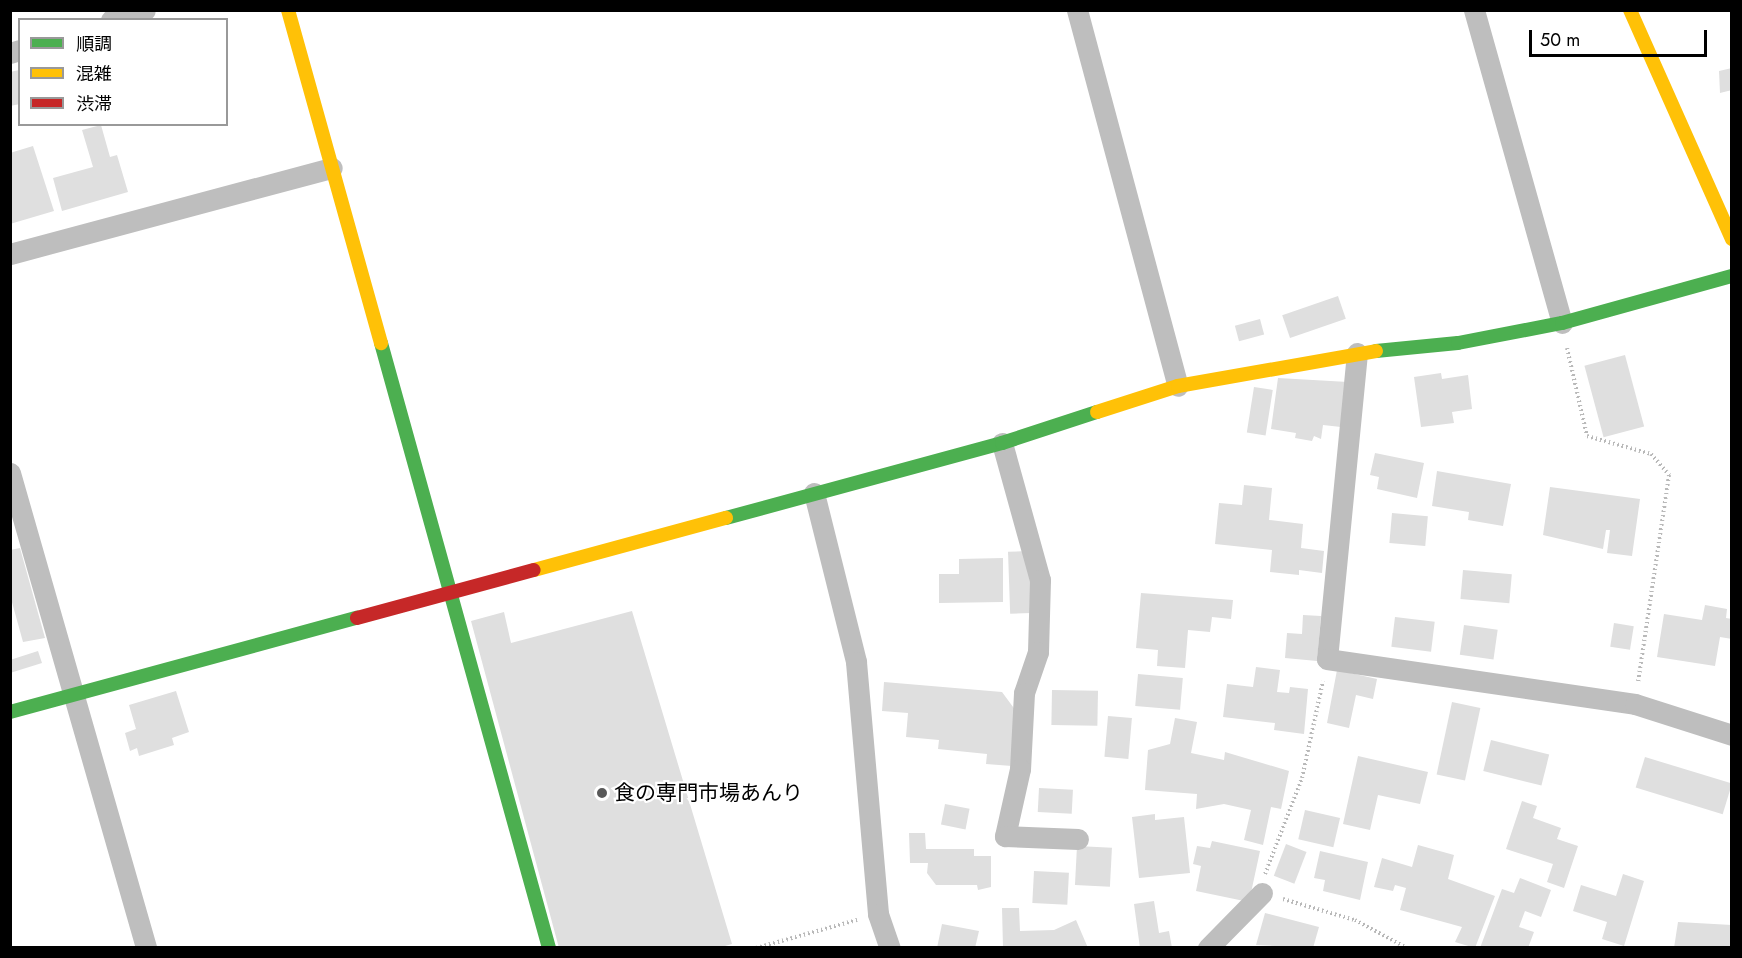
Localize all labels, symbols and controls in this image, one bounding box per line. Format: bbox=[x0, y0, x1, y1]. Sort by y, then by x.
legend bbox=[18, 18, 228, 126]
scale bar bbox=[1532, 18, 1710, 56]
text: 50 m bbox=[1540, 27, 1580, 53]
text: 順調 bbox=[76, 31, 112, 57]
text: 混雑 bbox=[76, 61, 112, 87]
text: 渋滞 bbox=[76, 91, 112, 117]
place label: 食の専門市場あんり bbox=[614, 780, 803, 806]
marker: 食の専門市場あんり bbox=[595, 786, 609, 800]

